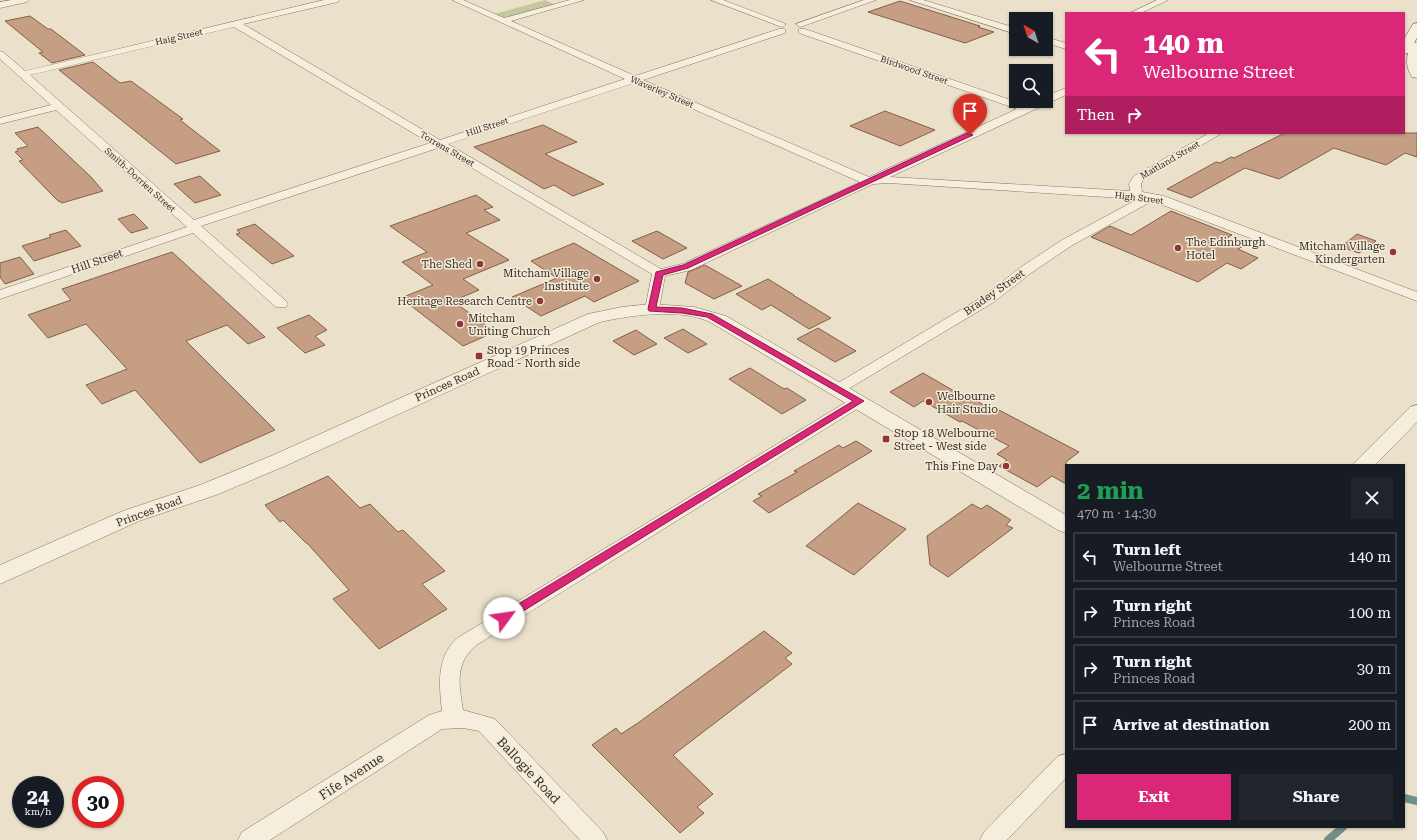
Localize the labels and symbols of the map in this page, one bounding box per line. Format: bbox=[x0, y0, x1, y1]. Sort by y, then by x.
north arrow bbox=[1009, 12, 1053, 56]
street label: Haig Street bbox=[154, 27, 204, 47]
street label: Birdwood Street bbox=[879, 54, 950, 86]
street label: Waverley Street bbox=[629, 74, 696, 110]
pin bbox=[953, 94, 987, 135]
street label: Hill Street bbox=[465, 115, 510, 139]
street label: Torrens Street bbox=[418, 129, 477, 169]
street label: Maitland Street bbox=[1139, 139, 1202, 181]
street label: Smith-Dorrien Street bbox=[103, 146, 178, 215]
street label: High Street bbox=[1114, 190, 1165, 206]
place label: The Edinburgh Hotel bbox=[1186, 236, 1266, 262]
place label: Mitcham Village Kindergarten bbox=[1299, 240, 1385, 266]
marker: The Edinburgh Hotel bbox=[1173, 243, 1183, 253]
street label: Hill Street bbox=[70, 247, 125, 276]
marker: Mitcham Village Kindergarten bbox=[1388, 247, 1398, 257]
place label: The Shed bbox=[422, 258, 472, 271]
marker: The Shed bbox=[475, 259, 485, 269]
place label: Mitcham Village Institute bbox=[503, 267, 589, 293]
street label: Bradey Street bbox=[961, 267, 1027, 318]
marker: Mitcham Village Institute bbox=[592, 274, 602, 284]
place label: Heritage Research Centre bbox=[397, 295, 532, 308]
marker: Heritage Research Centre bbox=[535, 296, 545, 306]
place label: Mitcham Uniting Church bbox=[468, 312, 550, 338]
marker: Mitcham Uniting Church bbox=[455, 319, 465, 329]
place label: Stop 19 Princes Road - North side bbox=[487, 344, 580, 370]
marker: Stop 19 Princes Road - North side bbox=[474, 351, 484, 361]
street label: Princes Road bbox=[413, 364, 482, 405]
place label: Welbourne Hair Studio bbox=[937, 390, 998, 416]
marker: Welbourne Hair Studio bbox=[924, 397, 934, 407]
place label: Stop 18 Welbourne Street - West side bbox=[894, 427, 995, 453]
marker: Stop 18 Welbourne Street - West side bbox=[881, 434, 891, 444]
place label: This Fine Day bbox=[925, 460, 998, 473]
marker: This Fine Day bbox=[1001, 461, 1011, 471]
street label: Princes Road bbox=[114, 493, 184, 529]
position arrow bbox=[483, 597, 525, 639]
street label: Ballogie Road bbox=[494, 734, 564, 807]
street label: Fife Avenue bbox=[316, 750, 386, 803]
speed limit sign: 30 bbox=[72, 776, 124, 828]

